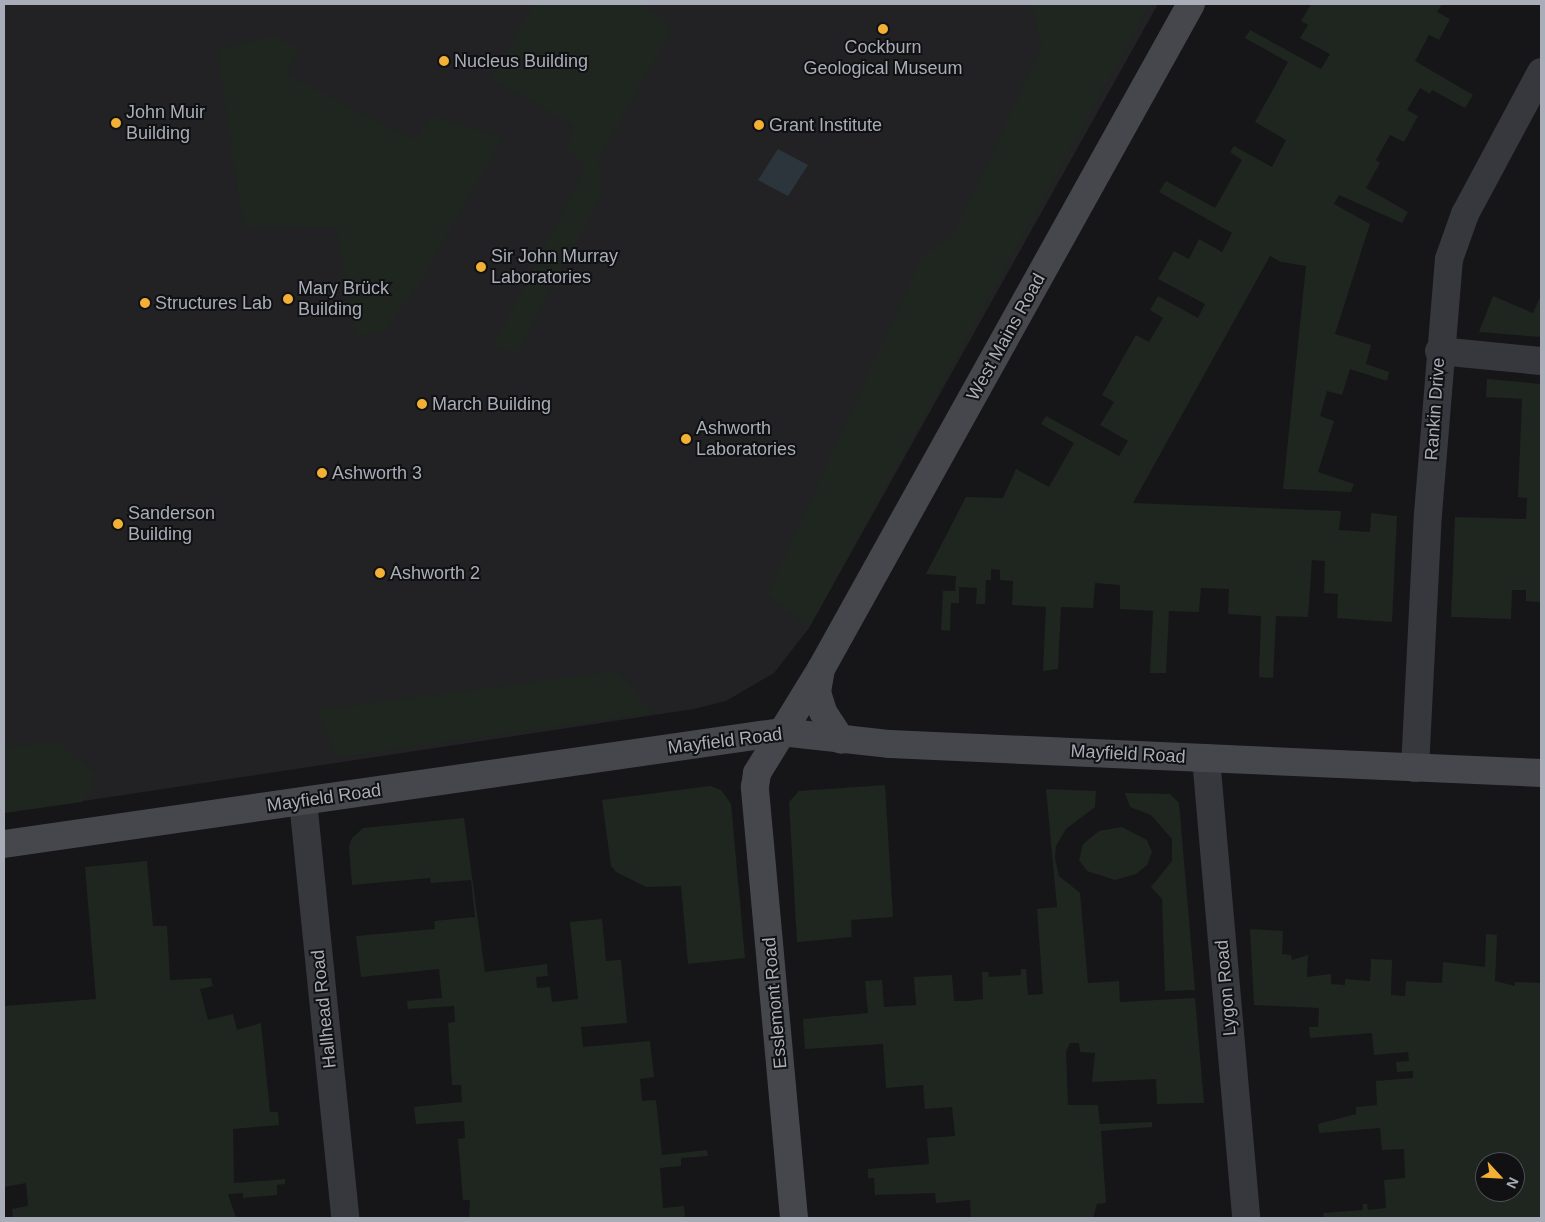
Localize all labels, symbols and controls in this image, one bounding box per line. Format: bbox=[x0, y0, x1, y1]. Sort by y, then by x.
marker: Cockburn Geological Museum bbox=[877, 23, 889, 35]
place label: Cockburn Geological Museum bbox=[803, 37, 963, 80]
place label: Nucleus Building bbox=[454, 50, 588, 72]
marker: Nucleus Building bbox=[438, 55, 450, 67]
place label: John Muir Building bbox=[126, 102, 205, 144]
place label: Grant Institute bbox=[769, 114, 882, 136]
marker: John Muir Building bbox=[110, 117, 122, 129]
marker: Grant Institute bbox=[753, 119, 765, 131]
place label: Sir John Murray Laboratories bbox=[491, 246, 618, 288]
marker: Sir John Murray Laboratories bbox=[475, 261, 487, 273]
street label: West Mains Road bbox=[962, 270, 1050, 404]
place label: Mary Brück Building bbox=[298, 278, 389, 320]
place label: Structures Lab bbox=[155, 292, 272, 314]
marker: Mary Brück Building bbox=[282, 293, 294, 305]
marker: Structures Lab bbox=[139, 297, 151, 309]
street label: Rankin Drive bbox=[1421, 357, 1449, 461]
place label: March Building bbox=[432, 393, 551, 415]
marker: March Building bbox=[416, 398, 428, 410]
place label: Ashworth Laboratories bbox=[696, 418, 796, 460]
marker: Ashworth Laboratories bbox=[680, 433, 692, 445]
place label: Ashworth 3 bbox=[332, 462, 422, 484]
marker: Ashworth 3 bbox=[316, 467, 328, 479]
place label: Sanderson Building bbox=[128, 503, 215, 546]
marker: Sanderson Building bbox=[112, 518, 124, 530]
place label: Ashworth 2 bbox=[390, 562, 480, 584]
marker: Ashworth 2 bbox=[374, 567, 386, 579]
street label: Mayfield Road bbox=[667, 723, 783, 759]
street label: Mayfield Road bbox=[1070, 740, 1186, 768]
street label: Mayfield Road bbox=[266, 779, 382, 817]
street label: Esslemont Road bbox=[758, 936, 792, 1070]
street label: Lygon Road bbox=[1211, 939, 1241, 1037]
street label: Hallhead Road bbox=[307, 949, 341, 1069]
north arrow bbox=[1475, 1152, 1525, 1202]
text: N bbox=[1503, 1175, 1522, 1191]

